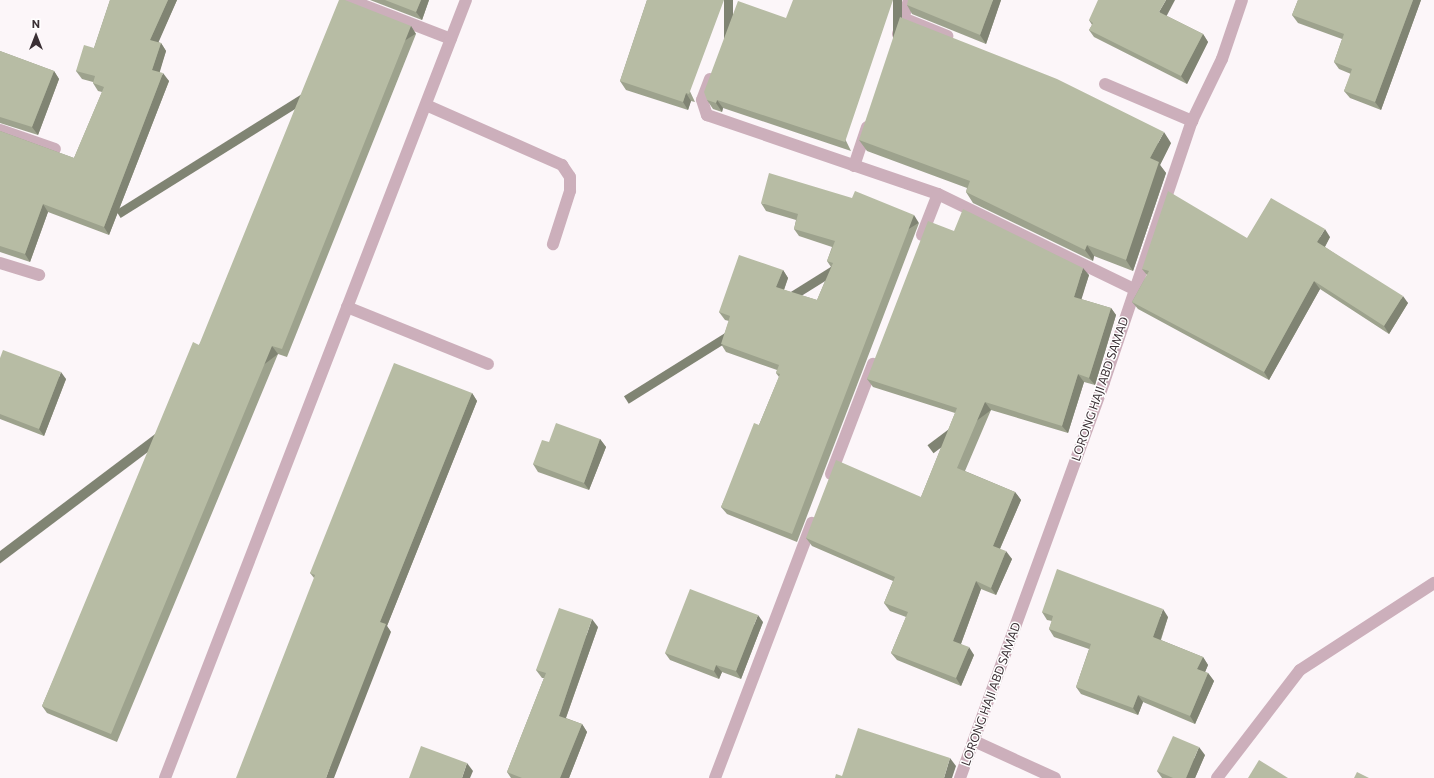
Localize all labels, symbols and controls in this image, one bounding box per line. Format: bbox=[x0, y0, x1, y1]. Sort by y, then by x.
north arrow bbox=[16, 16, 56, 56]
text: N bbox=[32, 17, 40, 30]
street label: LORONG HAJI ABD SAMAD bbox=[1068, 315, 1132, 463]
street label: LORONG HAJI ABD SAMAD bbox=[958, 620, 1024, 768]

